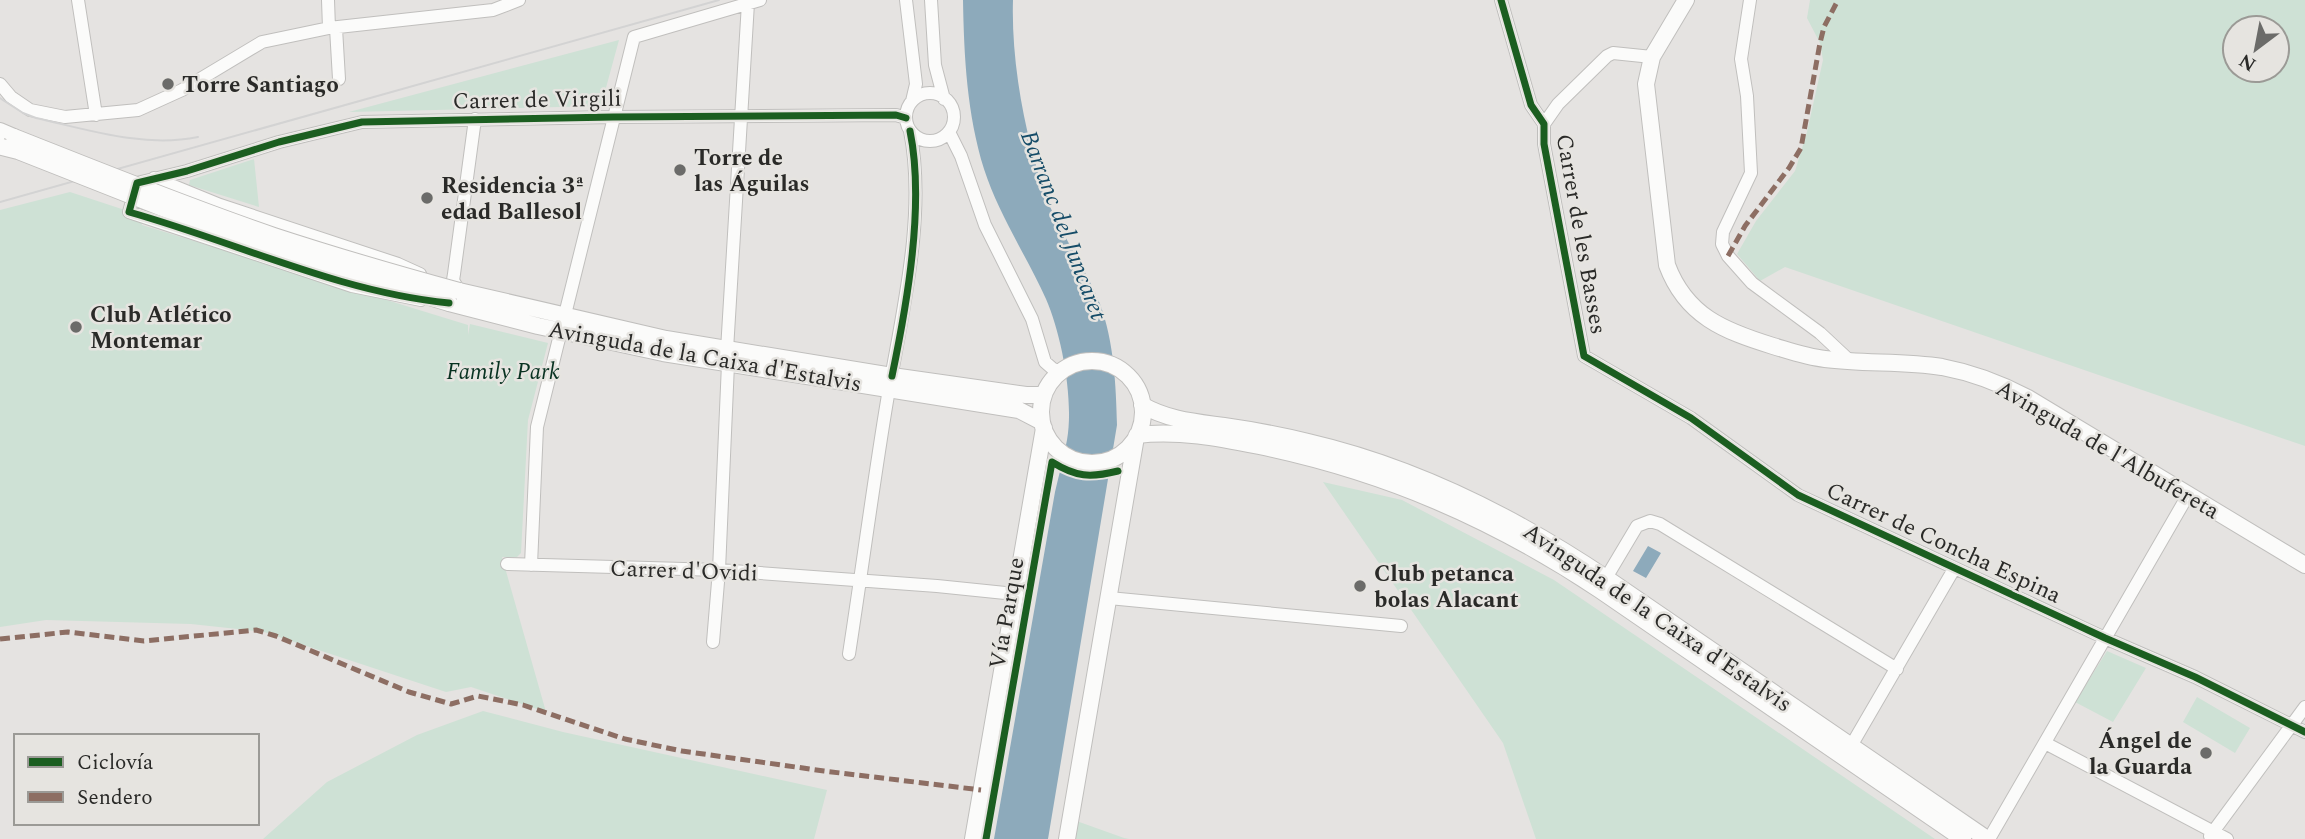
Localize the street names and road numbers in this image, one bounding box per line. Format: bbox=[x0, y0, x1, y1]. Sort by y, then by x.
street label: Carrer de Virgili bbox=[452, 82, 622, 119]
street label: Carrer de les Basses bbox=[1546, 131, 1615, 337]
street label: Avinguda de la Caixa d'Estalvis bbox=[545, 313, 864, 402]
street label: Avinguda de l'Albufereta bbox=[1989, 372, 2226, 529]
street label: Carrer de Concha Espina bbox=[1820, 474, 2067, 613]
street label: Avinguda de la Caixa d'Estalvis bbox=[1516, 515, 1799, 722]
street label: Carrer d'Ovidi bbox=[609, 551, 759, 592]
street label: Vía Parque bbox=[980, 555, 1034, 672]

